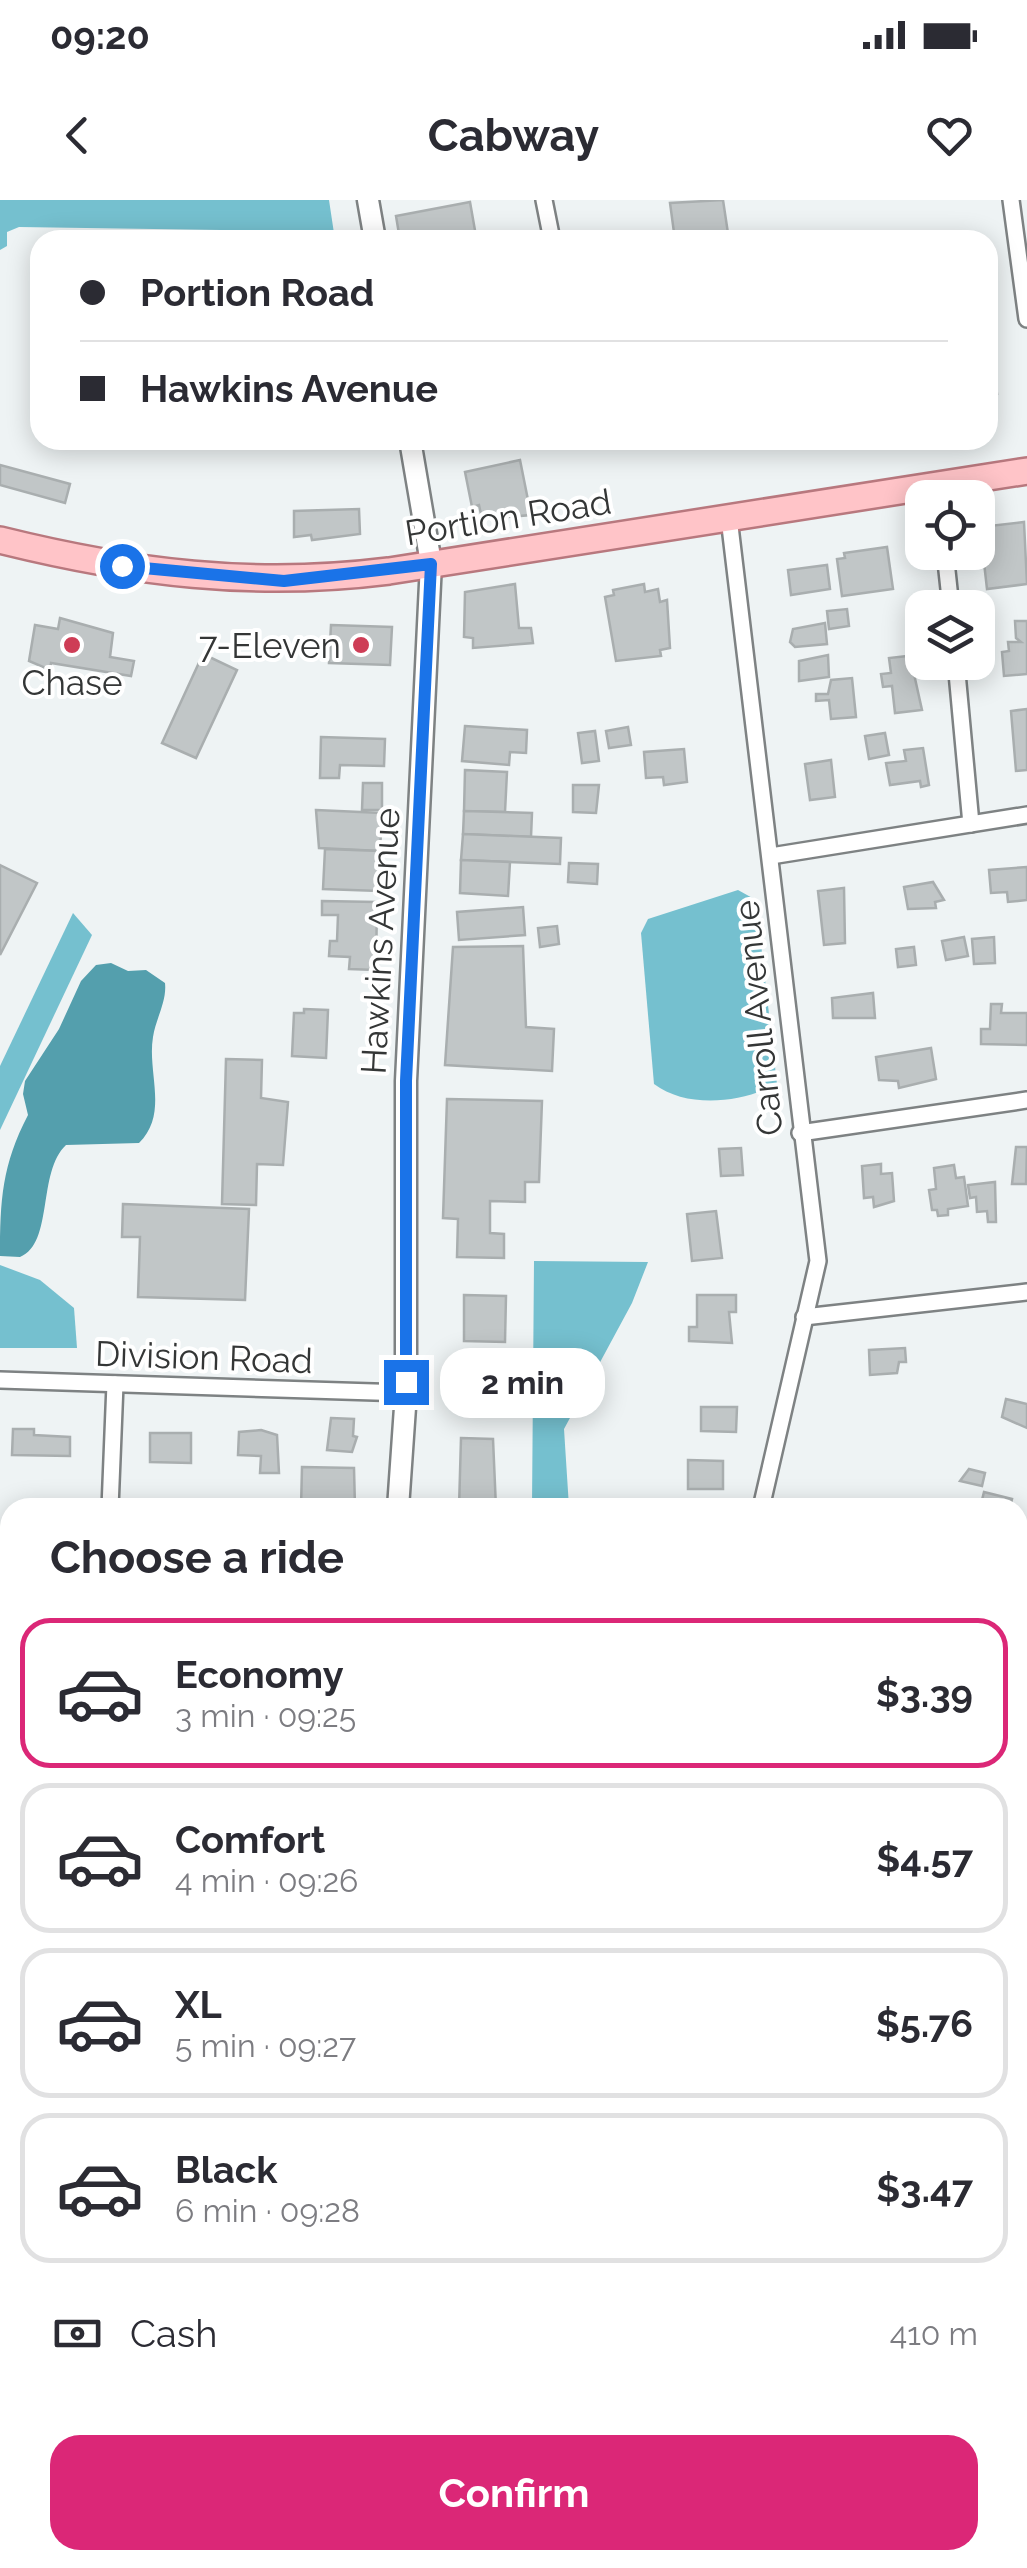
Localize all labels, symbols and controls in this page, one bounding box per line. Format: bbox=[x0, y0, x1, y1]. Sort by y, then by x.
text: 09:20 bbox=[50, 13, 150, 58]
icon: back bbox=[50, 108, 105, 163]
icon: heart bbox=[922, 108, 977, 163]
text: Cabway bbox=[428, 109, 599, 162]
text: Portion Road bbox=[140, 270, 374, 315]
text: Hawkins Avenue bbox=[140, 366, 438, 411]
street label: Portion Road bbox=[402, 480, 614, 554]
map controls bbox=[905, 480, 995, 680]
button: locate bbox=[905, 480, 995, 570]
route start bbox=[100, 544, 145, 589]
button: layers bbox=[905, 590, 995, 680]
place label: 7-Eleven bbox=[199, 625, 341, 666]
marker: Chase bbox=[61, 634, 83, 656]
marker: 7-Eleven bbox=[350, 634, 372, 656]
place label: Chase bbox=[22, 662, 122, 703]
street label: Hawkins Avenue bbox=[353, 807, 407, 1075]
street label: Carroll Avenue bbox=[725, 898, 791, 1138]
street label: Division Road bbox=[95, 1333, 313, 1381]
callout: 2 min bbox=[441, 1347, 606, 1417]
route end bbox=[384, 1360, 429, 1405]
text: 2 min bbox=[481, 1364, 564, 1401]
text: Choose a ride bbox=[50, 1531, 344, 1584]
icon: car bbox=[55, 1648, 145, 1738]
text: Economy bbox=[175, 1652, 344, 1697]
text: $3.39 bbox=[876, 1671, 973, 1716]
text: 3 min · 09:25 bbox=[175, 1697, 356, 1734]
icon: car bbox=[55, 1813, 145, 1903]
text: Comfort bbox=[175, 1817, 325, 1862]
text: $4.57 bbox=[876, 1836, 973, 1881]
text: 4 min · 09:26 bbox=[175, 1862, 358, 1899]
icon: car bbox=[55, 1978, 145, 2068]
text: XL bbox=[175, 1982, 222, 2027]
text: $5.76 bbox=[876, 2001, 973, 2046]
text: 5 min · 09:27 bbox=[175, 2027, 356, 2064]
icon: car bbox=[55, 2143, 145, 2233]
text: Black bbox=[175, 2147, 277, 2192]
text: $3.47 bbox=[876, 2166, 973, 2211]
text: 6 min · 09:28 bbox=[175, 2192, 360, 2229]
icon: cash bbox=[50, 2306, 105, 2361]
text: Cash bbox=[130, 2311, 217, 2356]
text: 410 m bbox=[890, 2315, 978, 2352]
button: Confirm bbox=[50, 2435, 978, 2550]

